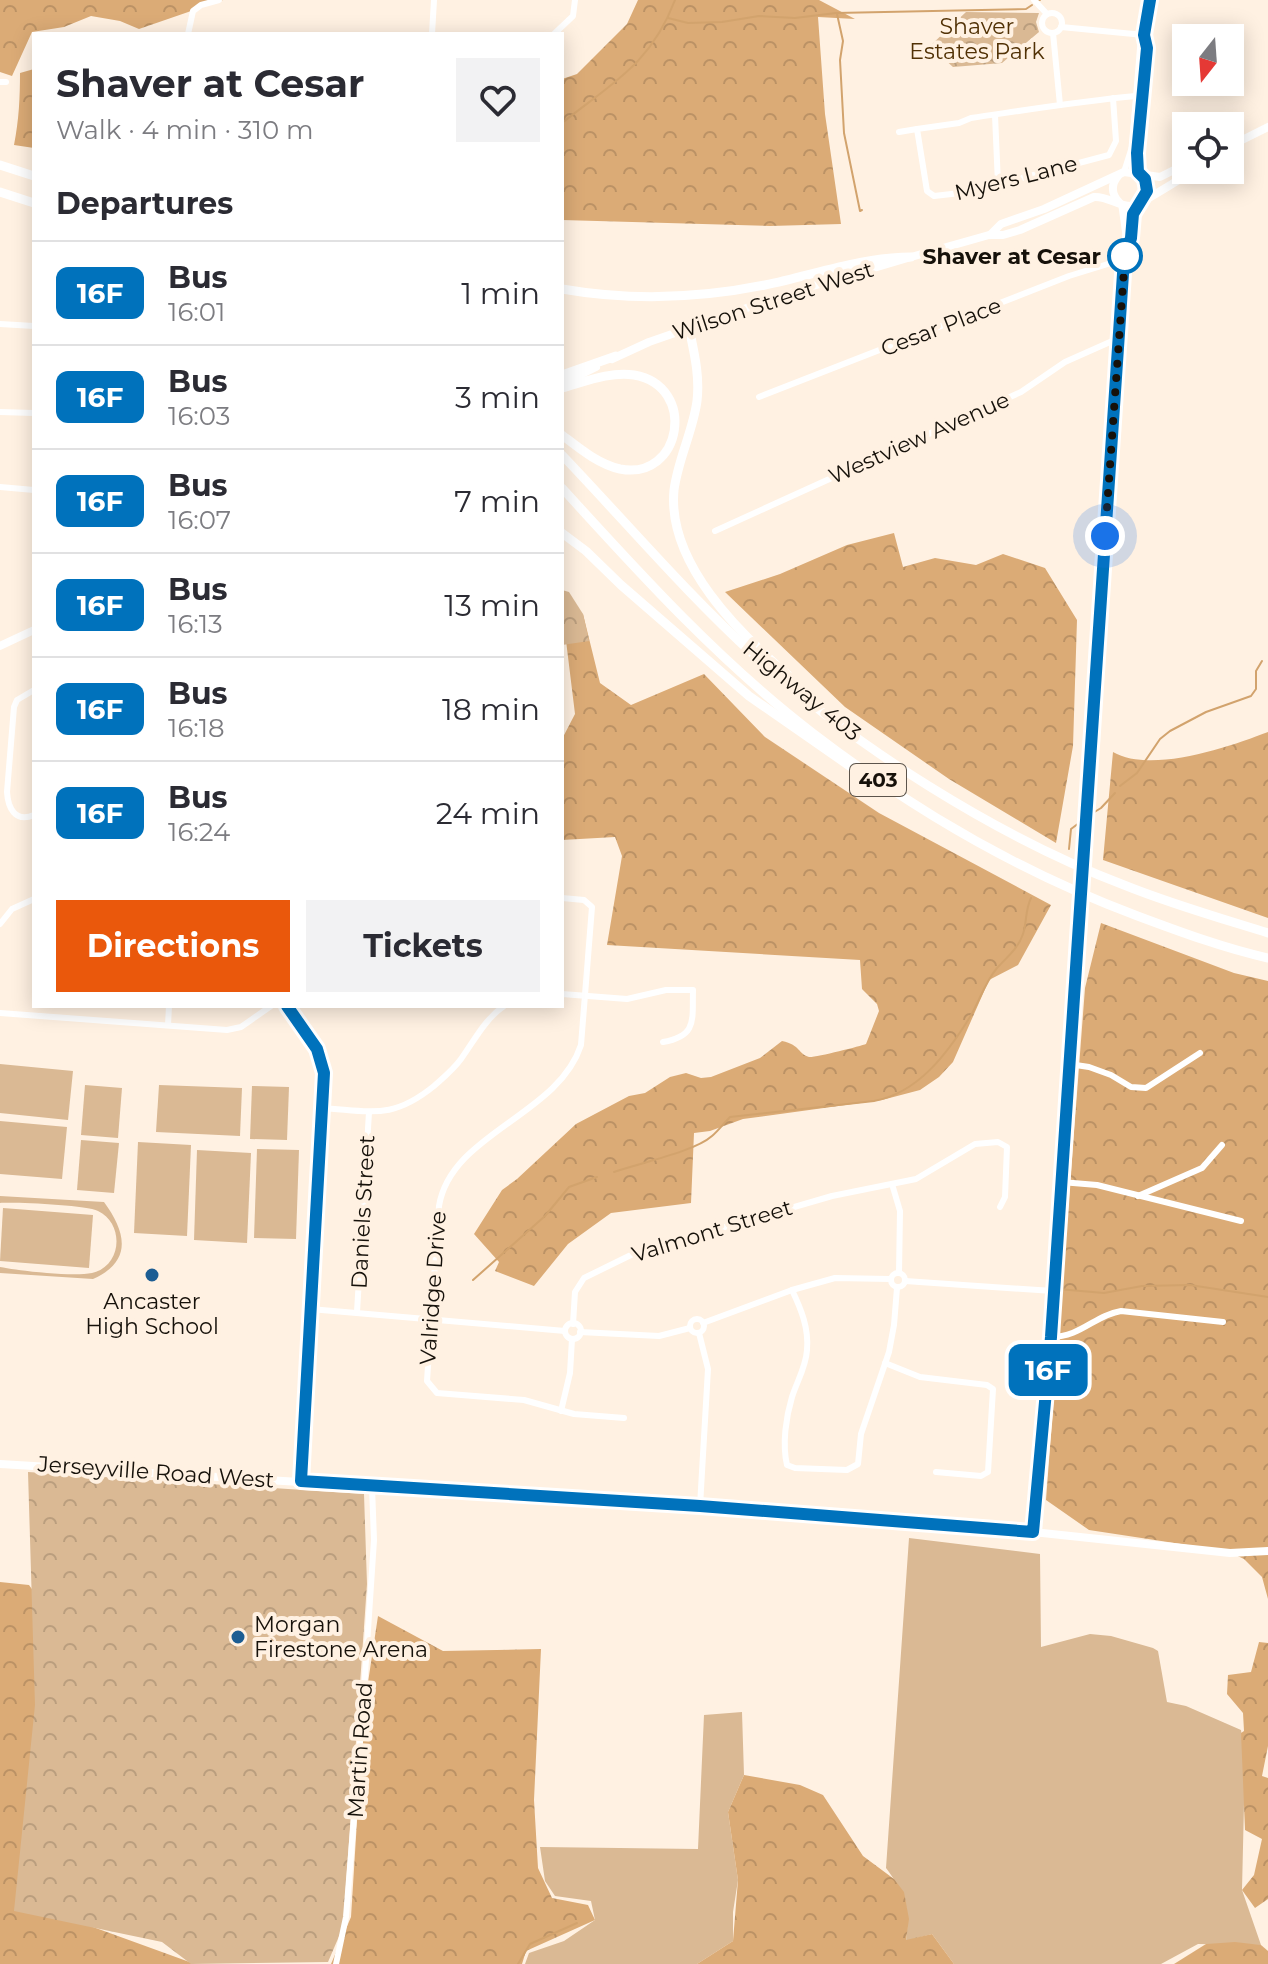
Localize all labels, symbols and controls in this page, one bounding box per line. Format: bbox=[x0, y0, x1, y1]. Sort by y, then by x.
park label: Shaver Estates Park bbox=[909, 13, 1045, 65]
north arrow bbox=[1172, 24, 1244, 96]
map controls bbox=[1172, 24, 1244, 184]
button: heart bbox=[456, 58, 540, 142]
text: Shaver at Cesar bbox=[56, 60, 364, 107]
button: locate bbox=[1172, 112, 1244, 184]
text: Walk · 4 min · 310 m bbox=[56, 114, 314, 146]
street label: Myers Lane bbox=[952, 150, 1080, 206]
text: Departures bbox=[56, 185, 233, 222]
marker: Shaver at Cesar bbox=[1108, 239, 1142, 273]
place label: Shaver at Cesar bbox=[922, 243, 1101, 270]
street label: Wilson Street West bbox=[669, 256, 877, 346]
text: Bus bbox=[168, 259, 228, 296]
text: 1 min bbox=[461, 275, 540, 312]
text: 16F bbox=[77, 276, 123, 310]
street label: Cesar Place bbox=[877, 292, 1005, 362]
text: 16:01 bbox=[168, 296, 225, 328]
text: Bus bbox=[168, 363, 228, 400]
text: 3 min bbox=[455, 379, 540, 416]
text: 16F bbox=[77, 380, 123, 414]
street label: Westview Avenue bbox=[824, 386, 1014, 490]
text: 16:03 bbox=[168, 400, 230, 432]
text: Bus bbox=[168, 467, 228, 504]
text: 7 min bbox=[454, 483, 540, 520]
text: 16F bbox=[77, 484, 123, 518]
text: 16:07 bbox=[168, 504, 231, 536]
your location bbox=[1085, 516, 1125, 556]
text: Bus bbox=[168, 571, 228, 608]
text: 13 min bbox=[444, 587, 540, 624]
text: 16F bbox=[77, 588, 123, 622]
text: 16:13 bbox=[168, 608, 223, 640]
street label: Highway 403 bbox=[738, 635, 866, 747]
text: Bus bbox=[168, 675, 228, 712]
text: 18 min bbox=[442, 691, 540, 728]
text: 16F bbox=[77, 692, 123, 726]
text: 16:18 bbox=[168, 712, 225, 744]
road number: 403 bbox=[850, 764, 906, 796]
text: Bus bbox=[168, 779, 228, 816]
text: 24 min bbox=[436, 795, 540, 832]
text: 16F bbox=[77, 796, 123, 830]
text: 16:24 bbox=[168, 816, 230, 848]
button: Directions bbox=[56, 900, 290, 992]
button: Tickets bbox=[306, 900, 540, 992]
street label: Daniels Street bbox=[345, 1134, 381, 1290]
street label: Valmont Street bbox=[629, 1194, 796, 1268]
street label: Valridge Drive bbox=[414, 1210, 452, 1366]
marker: Ancaster High School bbox=[143, 1266, 161, 1284]
place label: Ancaster High School bbox=[85, 1288, 219, 1340]
line badge: 16F bbox=[1002, 1344, 1094, 1396]
text: 16F bbox=[1025, 1353, 1071, 1387]
street label: Jerseyville Road West bbox=[36, 1450, 275, 1494]
place label: Morgan Firestone Arena bbox=[254, 1611, 428, 1663]
marker: Morgan Firestone Arena bbox=[229, 1628, 247, 1646]
street label: Martin Road bbox=[342, 1681, 378, 1819]

